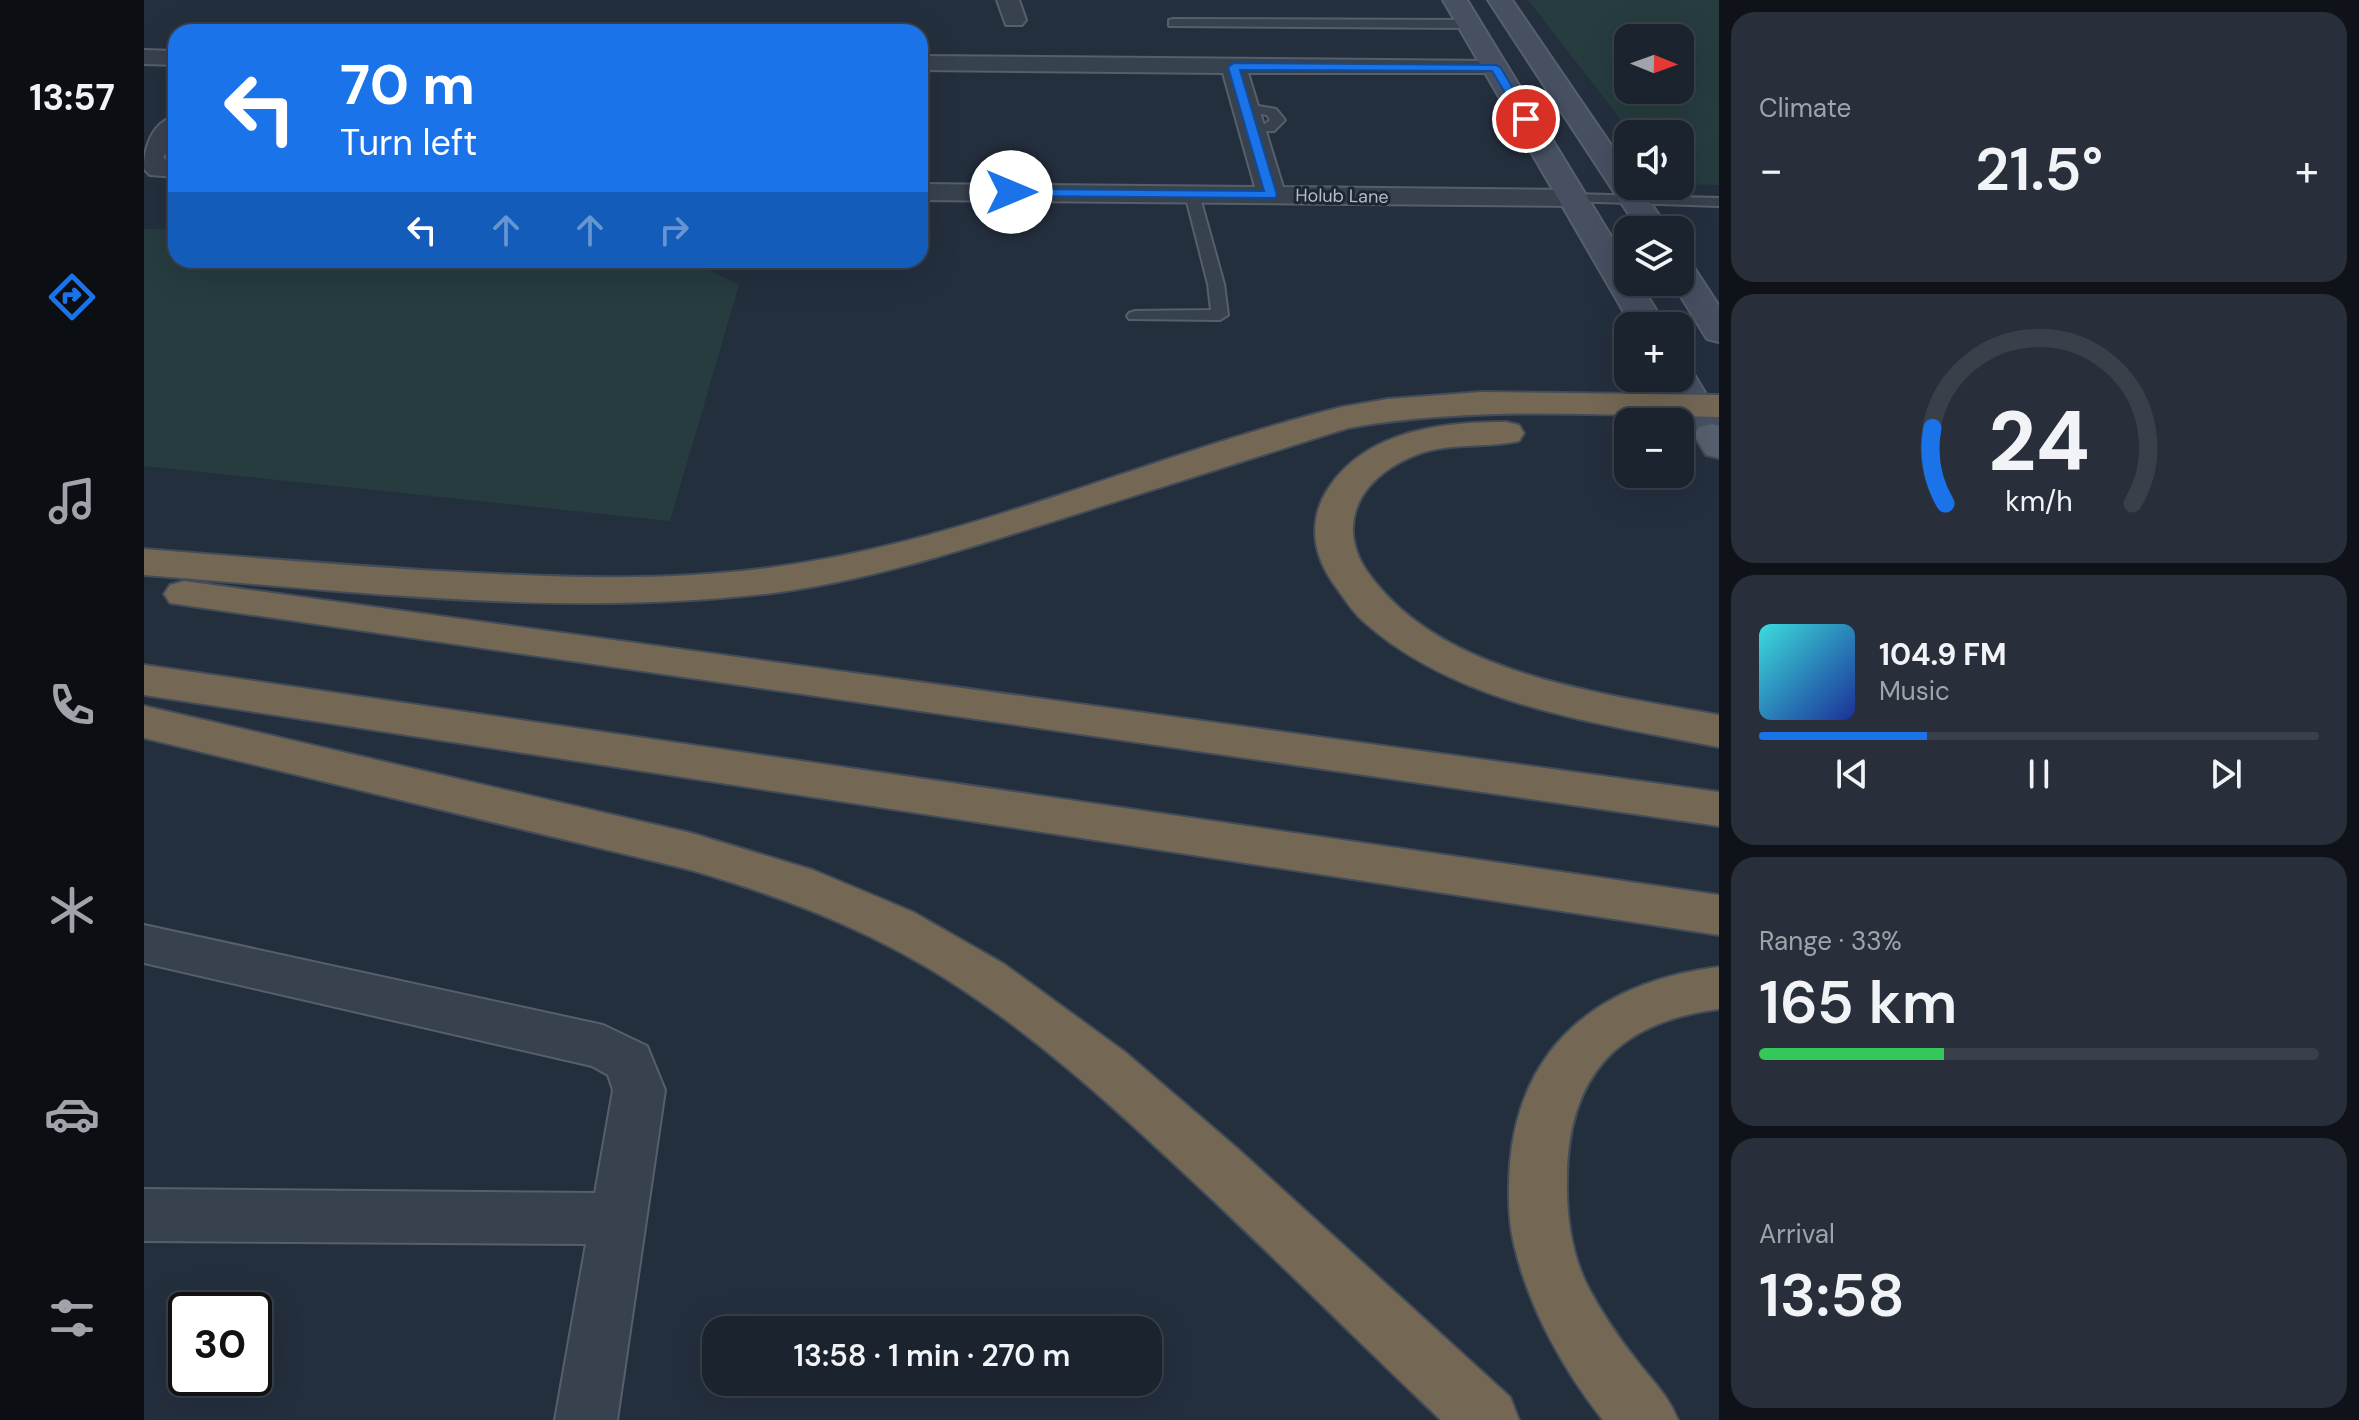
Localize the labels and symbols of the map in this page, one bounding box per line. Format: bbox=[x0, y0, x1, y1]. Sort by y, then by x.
north arrow bbox=[1614, 24, 1694, 104]
pin bbox=[1492, 85, 1560, 153]
position arrow bbox=[969, 150, 1053, 234]
street label: Holub Lane bbox=[1295, 183, 1389, 209]
speed limit sign: 30 bbox=[168, 1292, 272, 1396]

